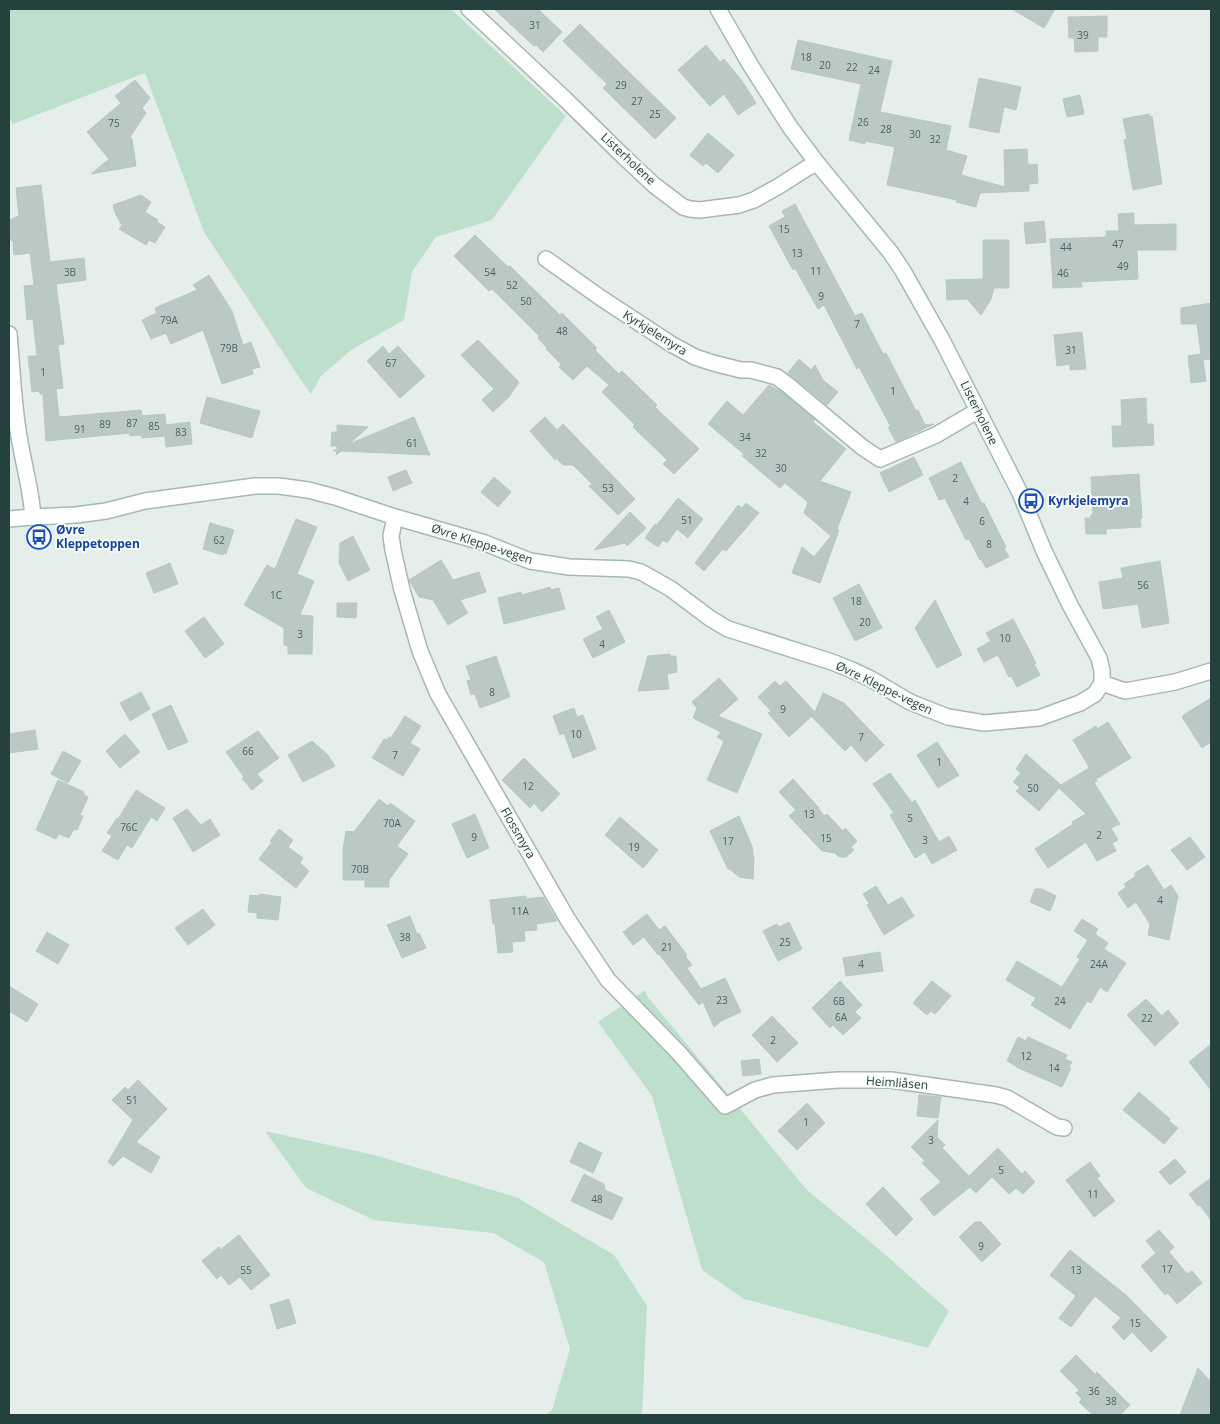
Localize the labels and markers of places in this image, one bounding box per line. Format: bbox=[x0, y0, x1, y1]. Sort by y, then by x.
bus stop icon: Kyrkjelemyra bbox=[1018, 488, 1044, 514]
place label: Kyrkjelemyra bbox=[1048, 492, 1129, 509]
place label: Øvre Kleppetoppen bbox=[56, 521, 140, 552]
bus stop icon: Øvre Kleppetoppen bbox=[26, 524, 52, 550]

